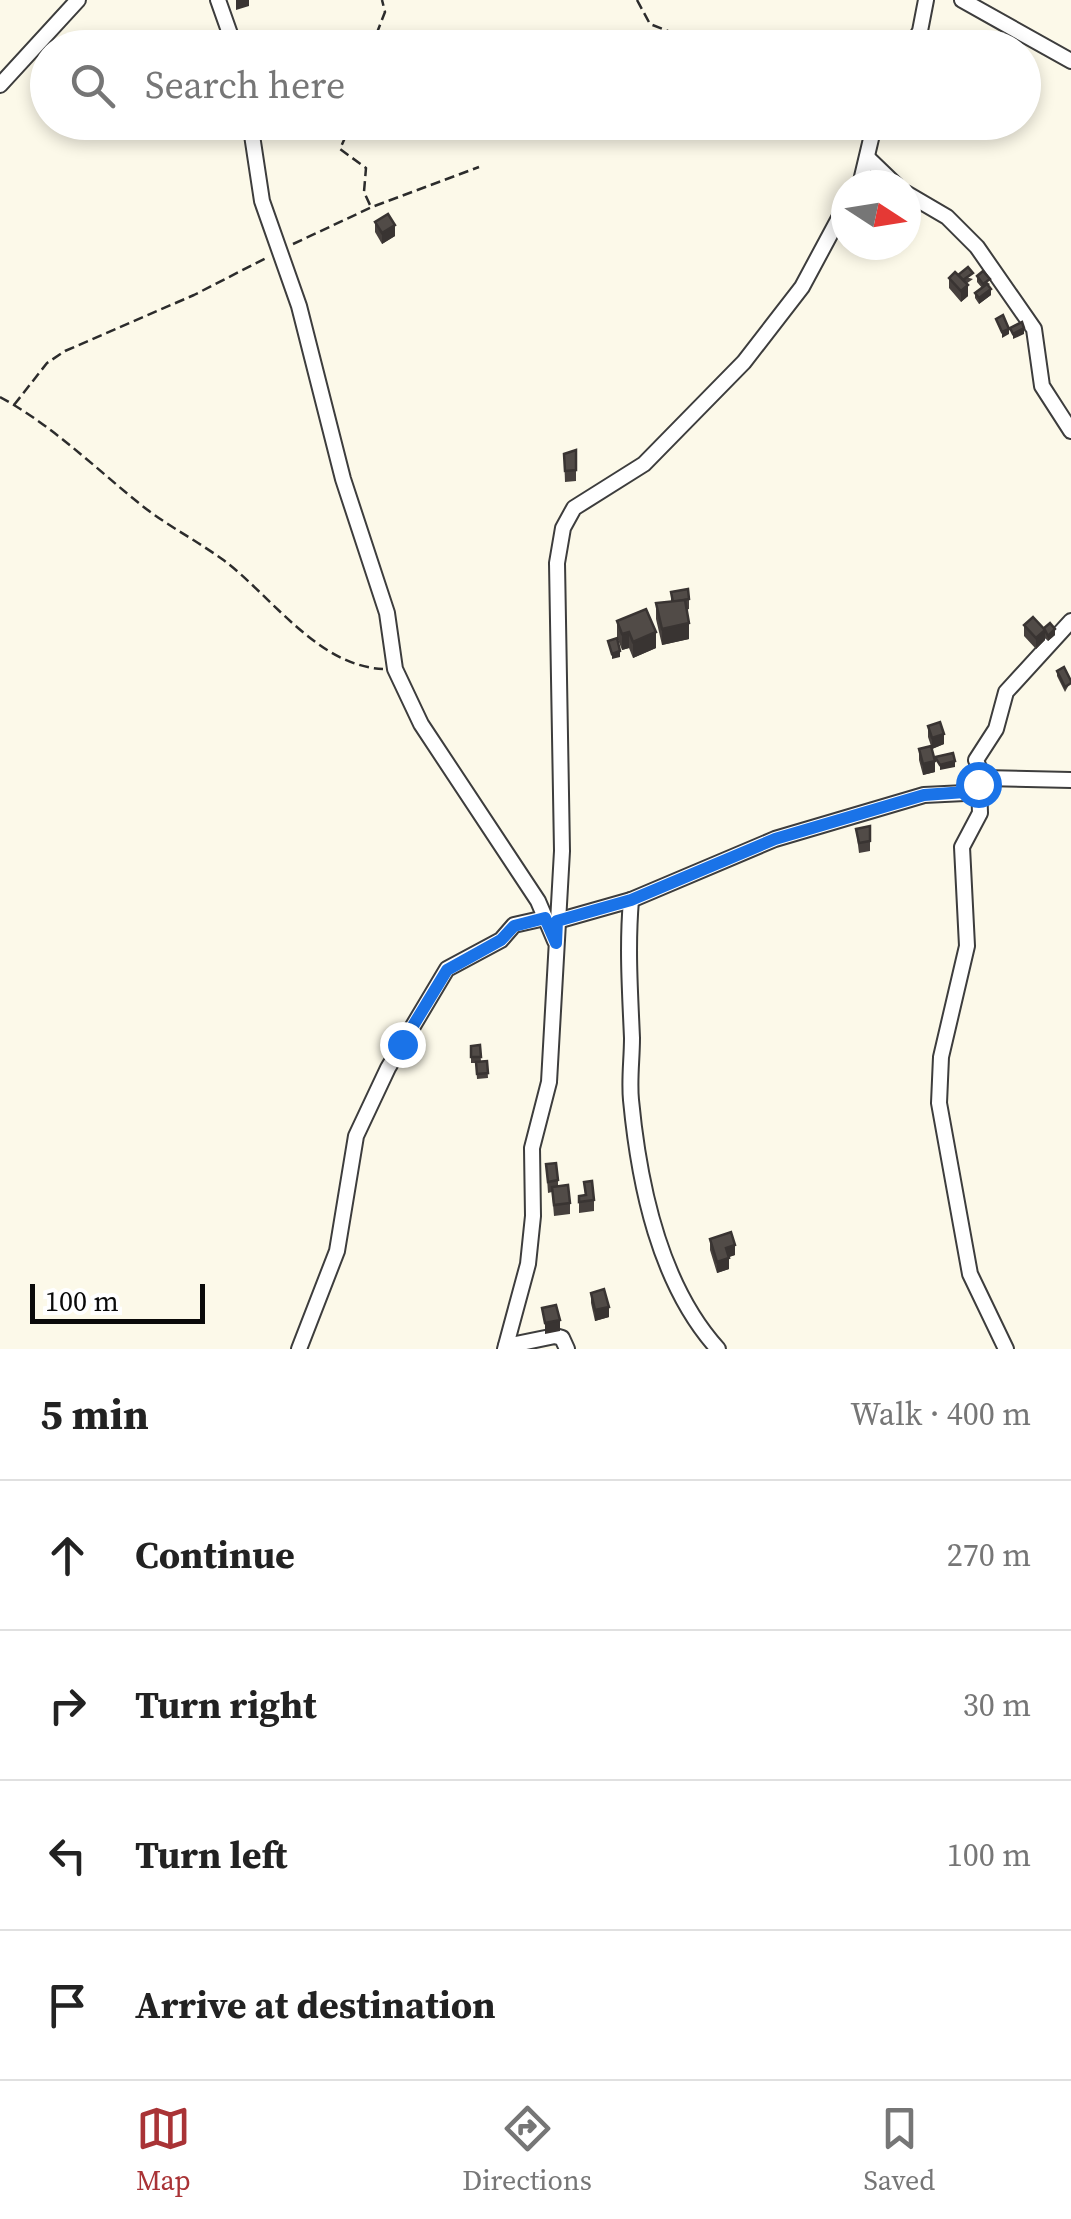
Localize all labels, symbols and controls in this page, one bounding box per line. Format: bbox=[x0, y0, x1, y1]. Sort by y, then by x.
search box bbox=[30, 30, 1041, 140]
icon: search bbox=[65, 58, 120, 113]
text: Search here bbox=[145, 59, 345, 111]
north arrow bbox=[831, 170, 921, 260]
route start bbox=[956, 762, 1002, 808]
route end bbox=[380, 1022, 426, 1068]
scale bar bbox=[30, 1279, 205, 1324]
text: 100 m bbox=[45, 1282, 119, 1320]
text: 5 min bbox=[40, 1385, 149, 1443]
text: Walk · 400 m bbox=[850, 1392, 1031, 1436]
icon: ahead bbox=[40, 1528, 95, 1583]
text: Continue bbox=[135, 1529, 295, 1581]
text: 270 m bbox=[947, 1533, 1031, 1577]
icon: right bbox=[40, 1678, 95, 1733]
text: Turn right bbox=[135, 1679, 317, 1731]
text: 30 m bbox=[963, 1683, 1031, 1727]
icon: left bbox=[40, 1828, 95, 1883]
text: Turn left bbox=[135, 1829, 287, 1881]
text: 100 m bbox=[947, 1833, 1031, 1877]
icon: arrive bbox=[40, 1978, 95, 2033]
text: Arrive at destination bbox=[135, 1979, 496, 2031]
tab: Map bbox=[136, 2101, 191, 2199]
tab: Directions bbox=[462, 2101, 592, 2199]
tab: Saved bbox=[863, 2101, 935, 2199]

